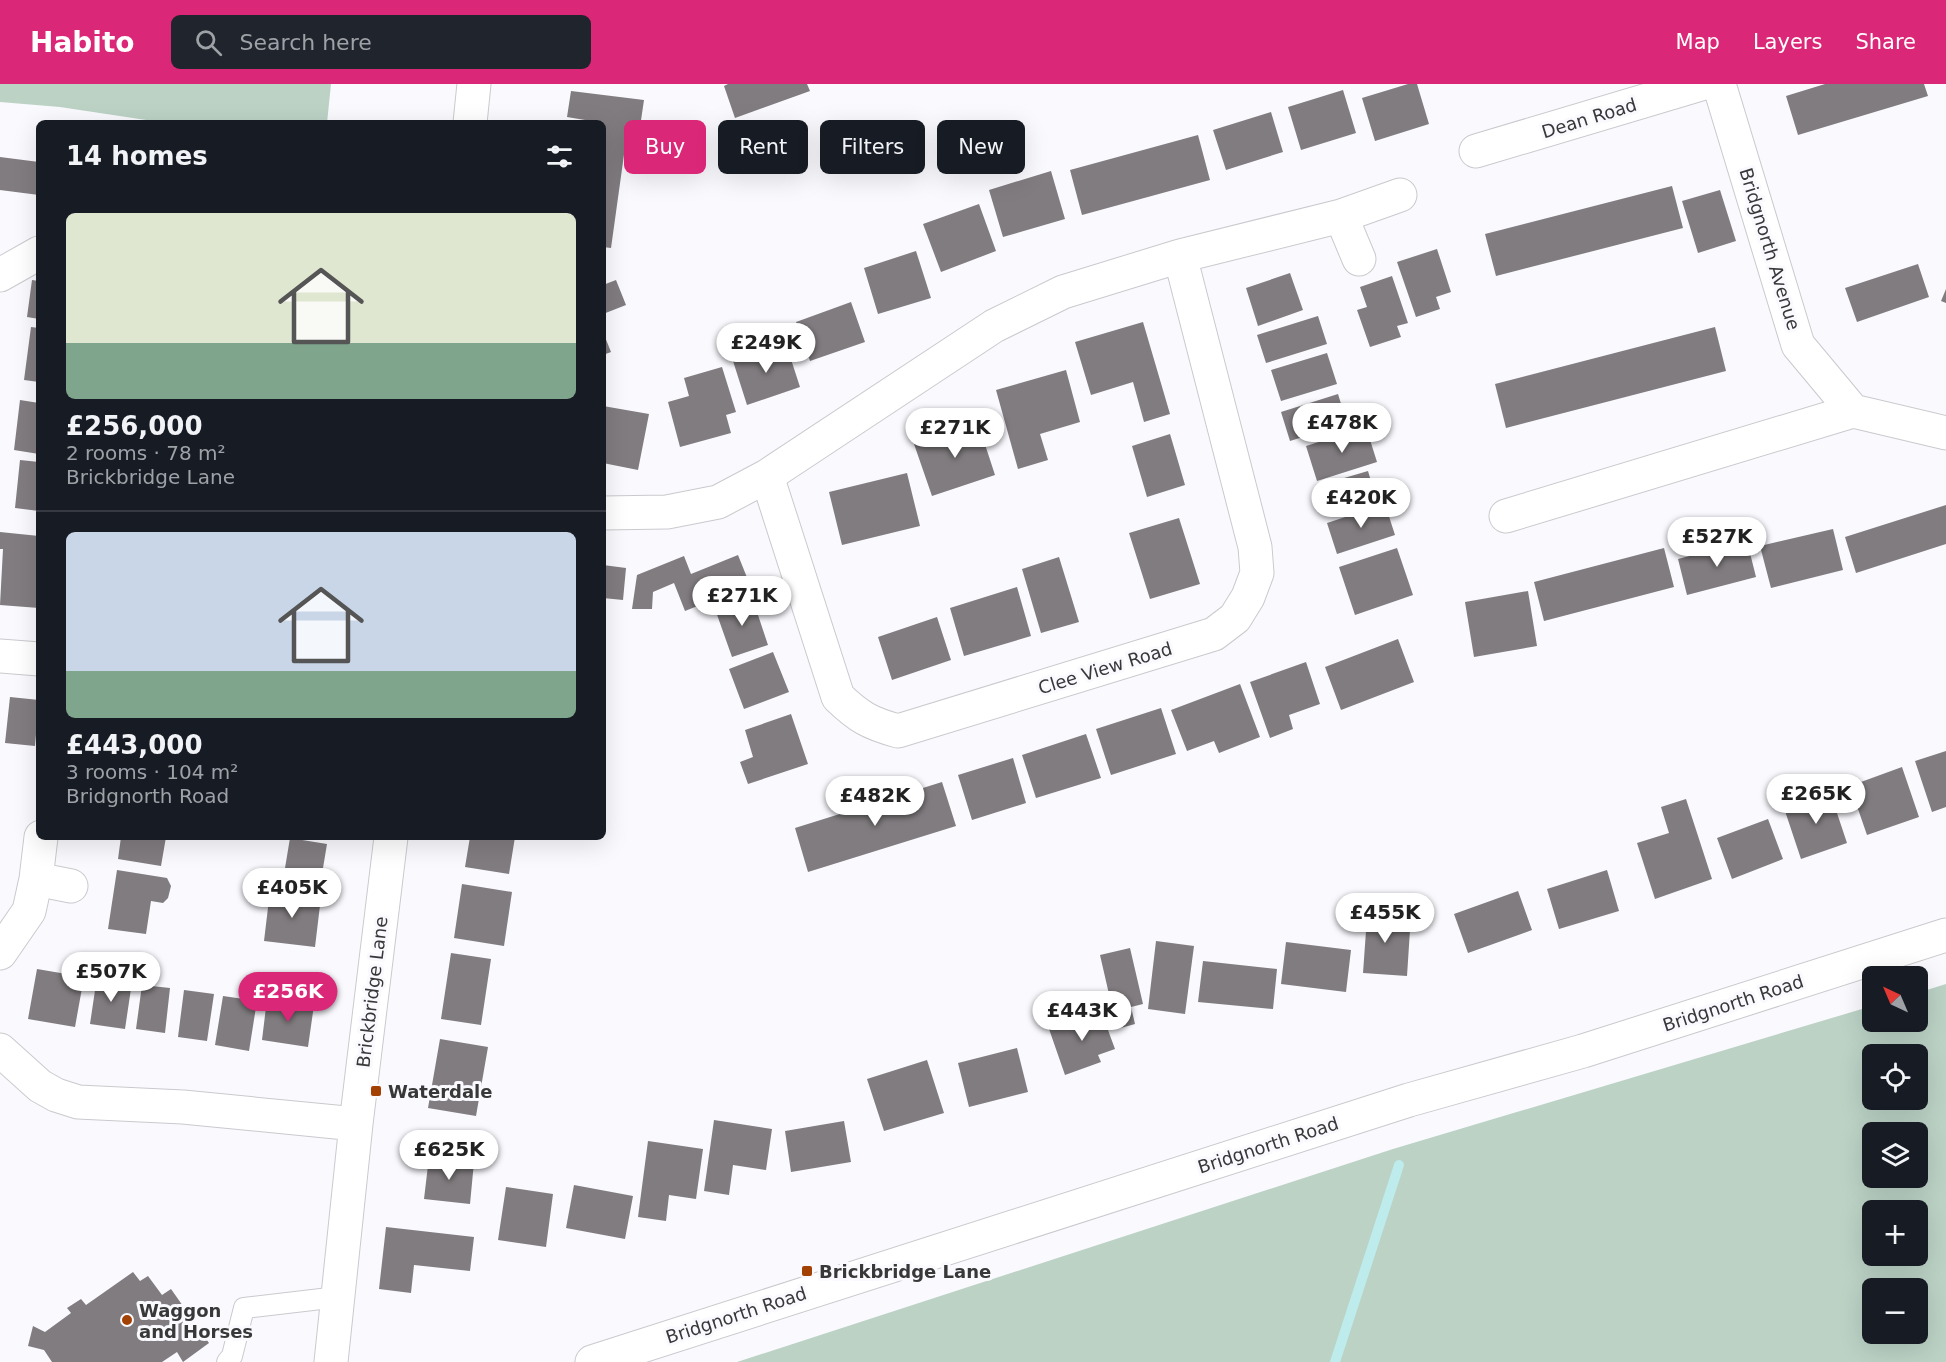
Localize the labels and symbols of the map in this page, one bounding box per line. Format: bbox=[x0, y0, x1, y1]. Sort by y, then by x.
street label: Dean Road bbox=[1539, 94, 1639, 142]
street label: Bridgnorth Avenue bbox=[1735, 165, 1805, 333]
pin: £249K bbox=[724, 323, 808, 374]
pin: £478K bbox=[1300, 403, 1384, 454]
pin: £271K bbox=[913, 408, 997, 459]
pin: £420K bbox=[1319, 478, 1403, 529]
pin: £527K bbox=[1675, 517, 1759, 568]
pin: £271K bbox=[700, 576, 784, 627]
street label: Clee View Road bbox=[1035, 638, 1175, 698]
pin: £265K bbox=[1774, 774, 1858, 825]
pin: £482K bbox=[833, 776, 917, 827]
pin: £405K bbox=[250, 868, 334, 919]
pin: £455K bbox=[1343, 893, 1427, 944]
street label: Brickbridge Lane bbox=[352, 915, 392, 1069]
pin: £507K bbox=[69, 952, 153, 1003]
north arrow bbox=[1862, 966, 1928, 1032]
street label: Bridgnorth Road bbox=[1660, 970, 1806, 1036]
pin: £256K bbox=[246, 972, 330, 1023]
pin: £443K bbox=[1040, 991, 1124, 1042]
place label: Waterdale bbox=[388, 1081, 492, 1102]
marker: Waterdale bbox=[369, 1084, 383, 1098]
street label: Bridgnorth Road bbox=[1195, 1112, 1341, 1178]
pin: £625K bbox=[407, 1130, 491, 1181]
place label: Brickbridge Lane bbox=[819, 1261, 991, 1282]
marker: Brickbridge Lane bbox=[800, 1264, 814, 1278]
street label: Bridgnorth Road bbox=[663, 1282, 809, 1348]
place label: Waggon and Horses bbox=[139, 1300, 253, 1342]
marker: Waggon and Horses bbox=[120, 1313, 134, 1327]

